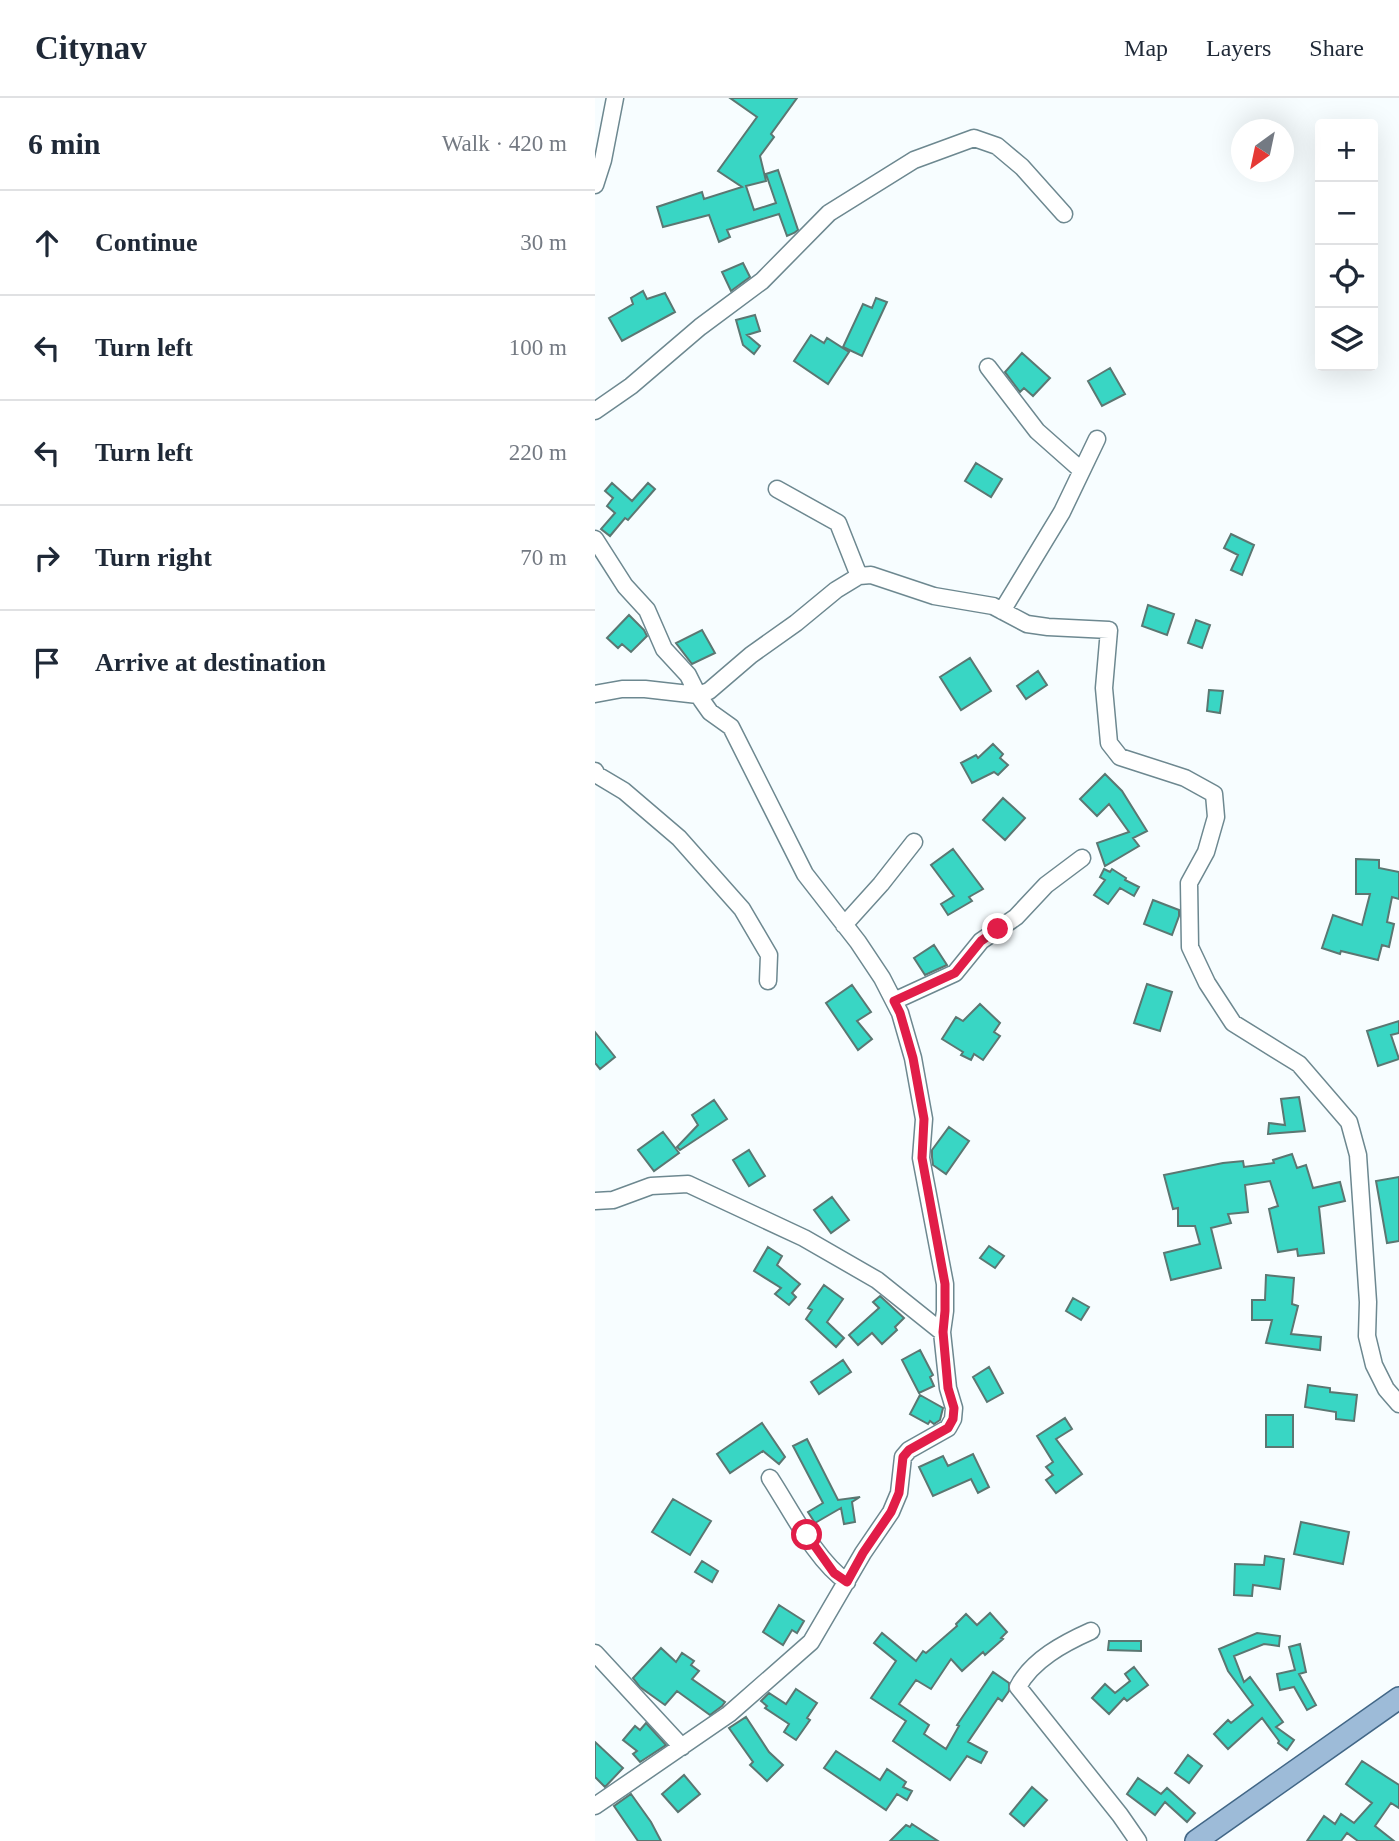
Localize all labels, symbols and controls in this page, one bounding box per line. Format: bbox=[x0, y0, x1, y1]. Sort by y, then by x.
text: Citynav bbox=[35, 30, 147, 66]
text: Map bbox=[1124, 35, 1168, 61]
text: Layers bbox=[1206, 35, 1271, 61]
text: Share bbox=[1309, 35, 1364, 61]
north arrow bbox=[1231, 119, 1294, 182]
map controls bbox=[1315, 119, 1378, 371]
button: + bbox=[1315, 119, 1378, 182]
text: 6 min bbox=[28, 127, 101, 160]
text: Walk · 420 m bbox=[442, 131, 567, 156]
button: − bbox=[1315, 182, 1378, 245]
icon: ahead bbox=[28, 224, 66, 262]
text: Continue bbox=[95, 228, 198, 257]
text: 30 m bbox=[520, 230, 567, 255]
button: locate bbox=[1315, 245, 1378, 308]
button: layers bbox=[1315, 308, 1378, 371]
icon: left bbox=[28, 329, 66, 367]
text: Turn left bbox=[95, 333, 193, 362]
text: 100 m bbox=[509, 335, 567, 360]
icon: left bbox=[28, 434, 66, 472]
text: Turn left bbox=[95, 438, 193, 467]
text: 220 m bbox=[509, 440, 567, 465]
icon: right bbox=[28, 539, 66, 577]
text: Turn right bbox=[95, 543, 212, 572]
text: 70 m bbox=[520, 545, 567, 570]
icon: arrive bbox=[28, 644, 66, 682]
text: Arrive at destination bbox=[95, 648, 326, 677]
route end bbox=[982, 913, 1013, 944]
route start bbox=[791, 1519, 822, 1550]

